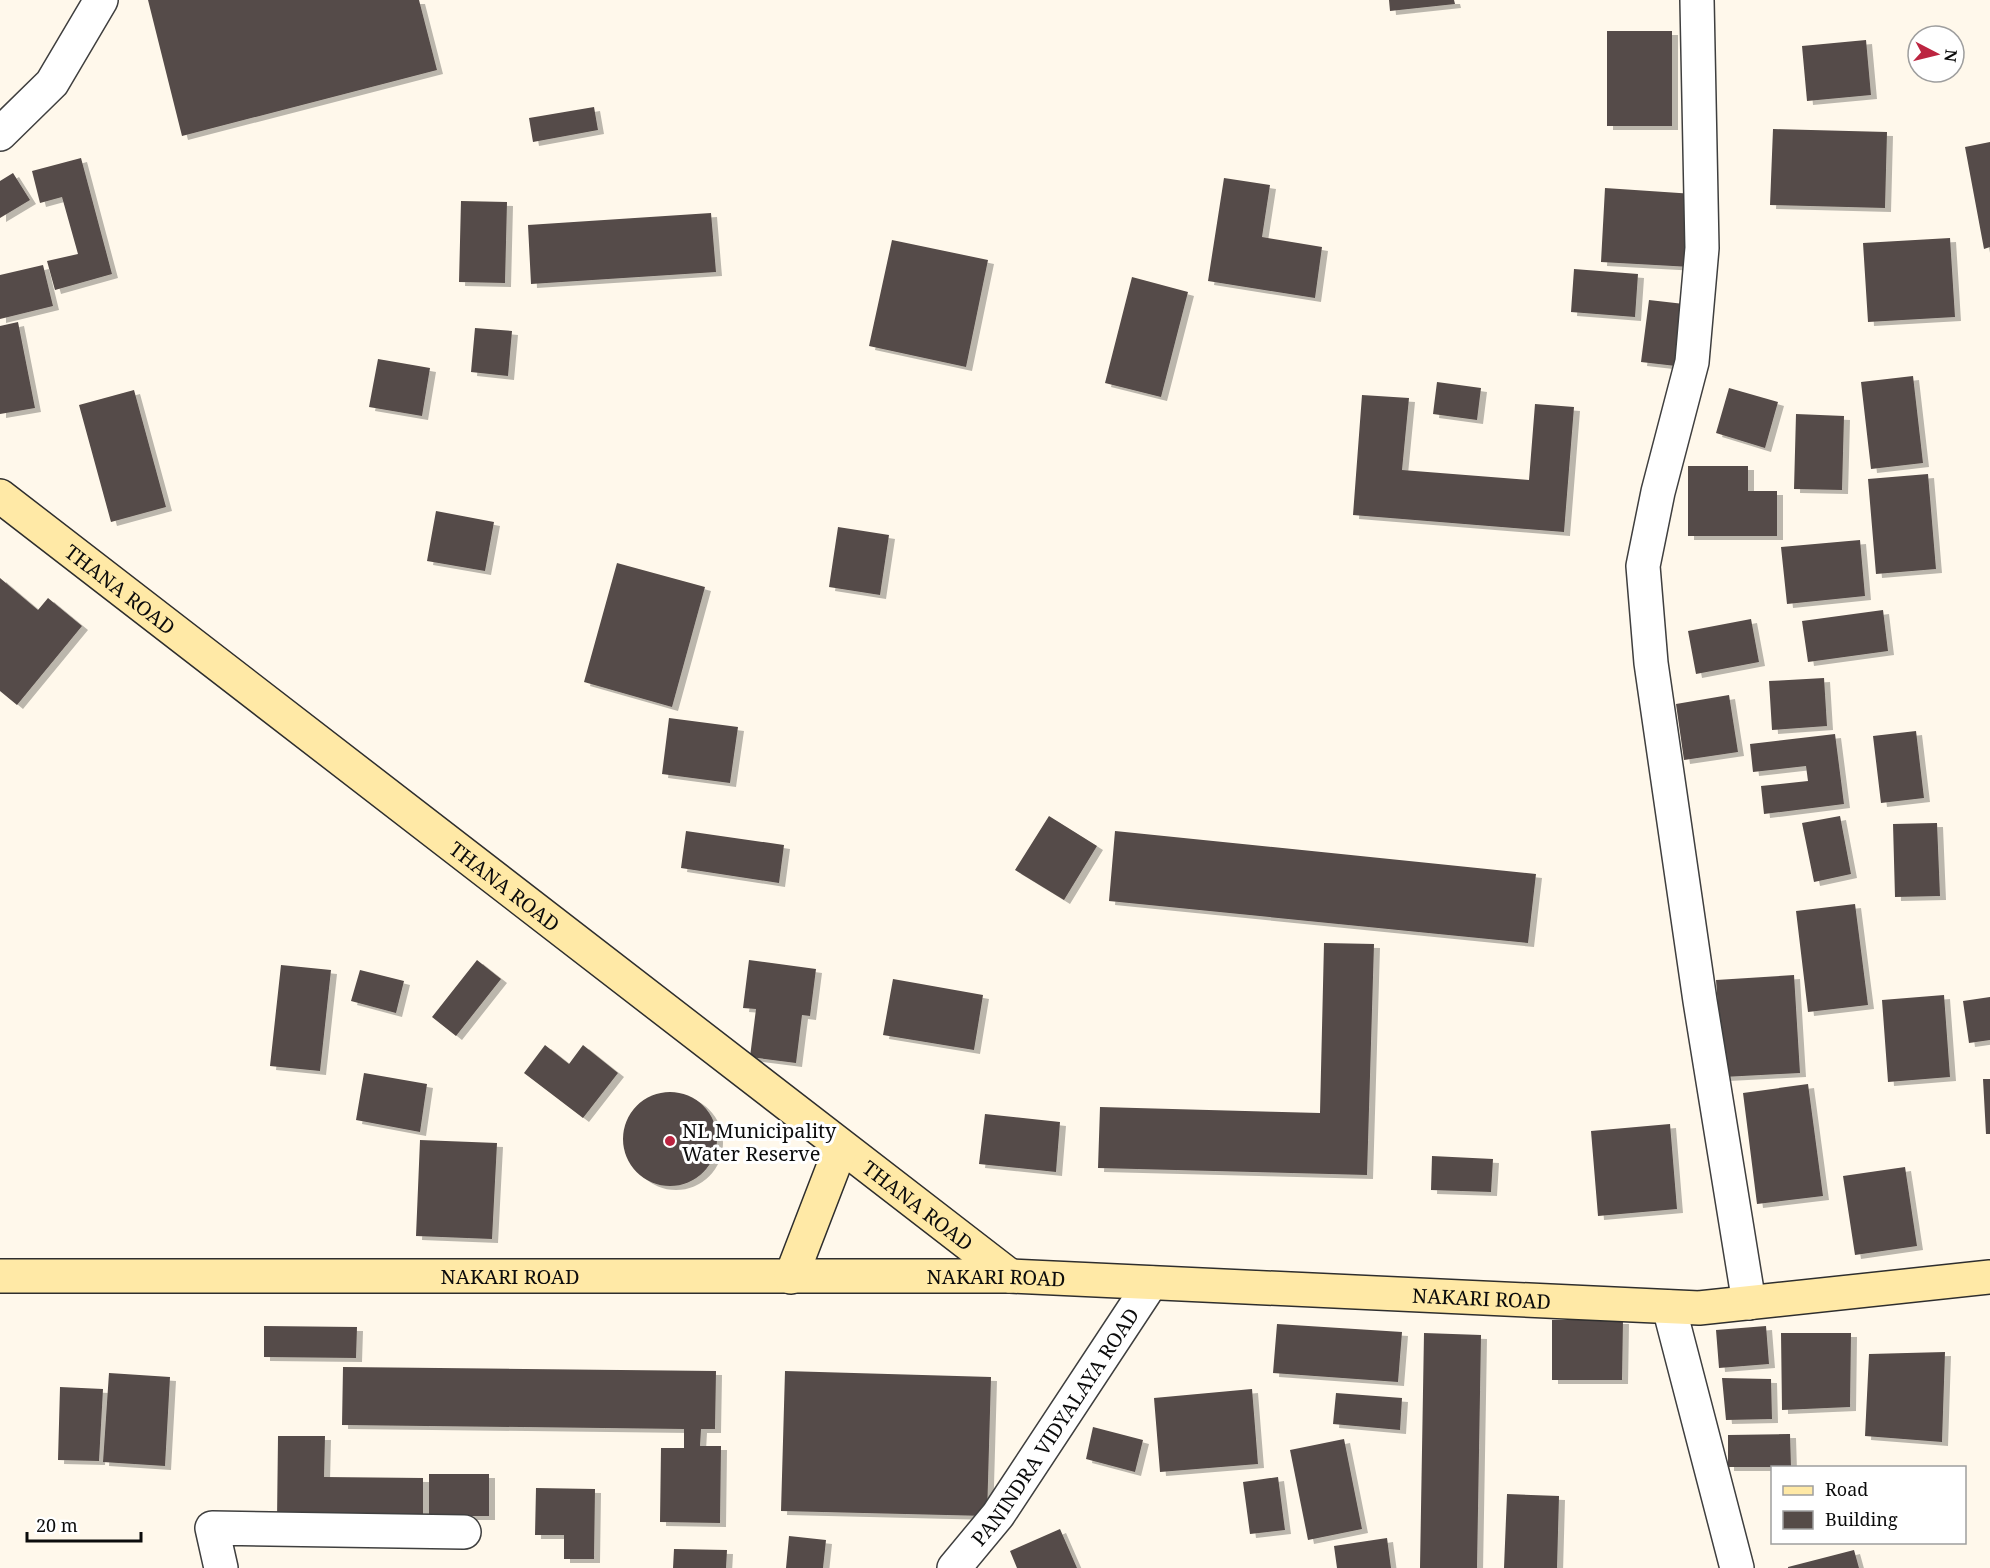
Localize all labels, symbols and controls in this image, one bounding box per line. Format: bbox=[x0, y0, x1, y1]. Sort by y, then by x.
north arrow bbox=[1906, 24, 1966, 84]
text: N bbox=[1939, 48, 1963, 64]
street label: THANA ROAD bbox=[60, 538, 181, 640]
street label: THANA ROAD bbox=[444, 835, 566, 937]
place label: NL Municipality Water Reserve bbox=[682, 1117, 837, 1167]
marker: NL Municipality Water Reserve bbox=[663, 1134, 677, 1148]
street label: THANA ROAD bbox=[857, 1154, 979, 1256]
street label: NAKARI ROAD bbox=[927, 1262, 1066, 1292]
street label: NAKARI ROAD bbox=[441, 1263, 580, 1290]
street label: NAKARI ROAD bbox=[1411, 1281, 1552, 1315]
street label: PANINDRA VIDYALAYA ROAD bbox=[965, 1302, 1145, 1551]
legend bbox=[1771, 1466, 1966, 1544]
text: Road bbox=[1825, 1477, 1868, 1501]
scale bar bbox=[27, 1505, 141, 1543]
text: Building bbox=[1825, 1507, 1898, 1531]
text: 20 m bbox=[36, 1513, 78, 1537]

